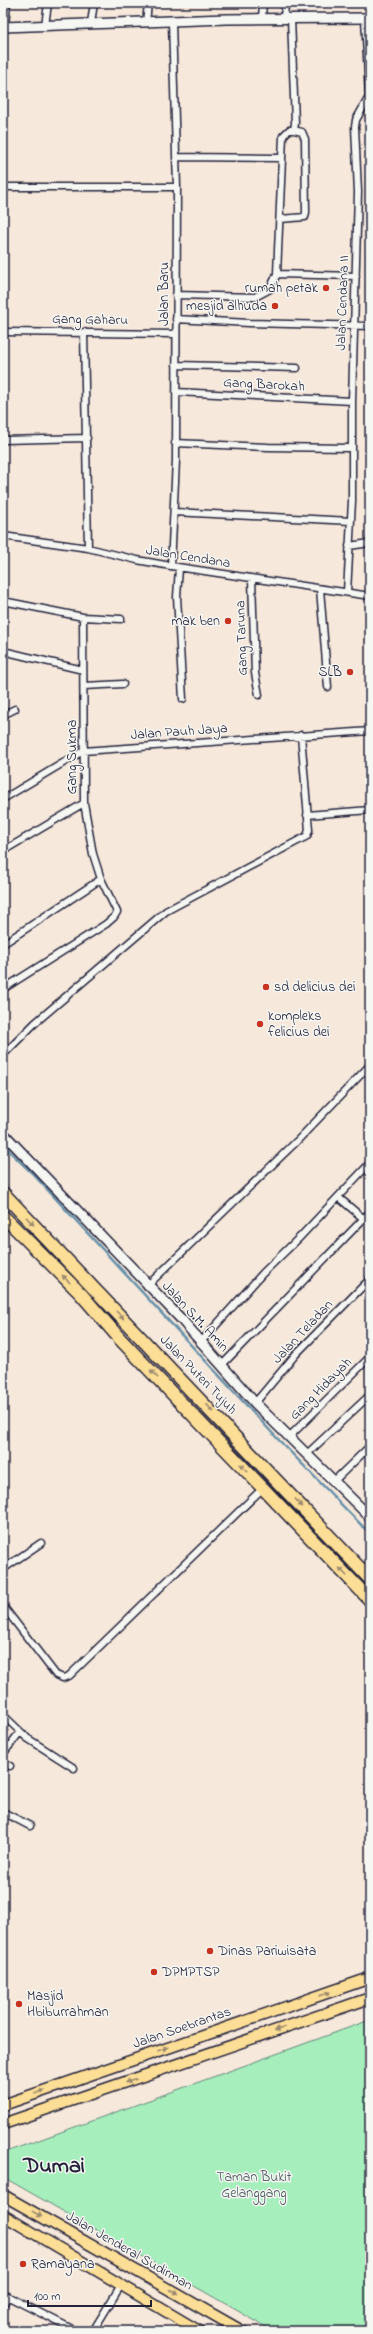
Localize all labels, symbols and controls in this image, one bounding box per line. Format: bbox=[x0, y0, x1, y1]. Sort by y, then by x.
street label: Jalan Cendana II bbox=[331, 255, 355, 351]
street label: Jalan Baru bbox=[154, 262, 175, 326]
place label: rumah petak bbox=[245, 278, 319, 299]
marker: rumah petak bbox=[321, 283, 331, 293]
place label: mesjid alhuda bbox=[186, 296, 267, 317]
marker: mesjid alhuda bbox=[270, 301, 280, 311]
street label: Gang Gaharu bbox=[52, 309, 128, 332]
street label: Gang Barokah bbox=[223, 372, 305, 399]
street label: Jalan Cendana bbox=[144, 540, 232, 574]
street label: Gang Taruna bbox=[230, 600, 255, 676]
place label: mak ben bbox=[171, 611, 220, 632]
marker: mak ben bbox=[223, 616, 233, 626]
place label: SLB bbox=[318, 662, 342, 683]
marker: SLB bbox=[345, 667, 355, 677]
street label: Jalan Pauh Jaya bbox=[130, 718, 228, 747]
street label: Gang Sukma bbox=[62, 720, 84, 794]
place label: sd delicius dei bbox=[274, 977, 356, 998]
marker: sd delicius dei bbox=[261, 982, 271, 992]
place label: kompleks felicius dei bbox=[268, 1006, 330, 1043]
marker: kompleks felicius dei bbox=[255, 1019, 265, 1029]
one-way arrow bbox=[25, 1216, 35, 1226]
one-way arrow bbox=[61, 1274, 71, 1284]
street label: Jalan S.M. Amin bbox=[157, 1277, 234, 1357]
street label: Jalan Teladan bbox=[268, 1295, 338, 1369]
one-way arrow bbox=[115, 1310, 125, 1320]
street label: Jalan Puteri Tujuh bbox=[154, 1330, 242, 1420]
street label: Gang Hidayah bbox=[285, 1353, 358, 1426]
one-way arrow bbox=[149, 1369, 158, 1379]
one-way arrow bbox=[205, 1403, 215, 1413]
one-way arrow bbox=[239, 1463, 248, 1473]
one-way arrow bbox=[295, 1498, 304, 1508]
one-way arrow bbox=[338, 1567, 348, 1577]
place label: Dinas Pariwisata bbox=[217, 1941, 316, 1962]
marker: Dinas Pariwisata bbox=[205, 1946, 215, 1956]
place label: DPMPTSP bbox=[161, 1962, 220, 1983]
marker: DPMPTSP bbox=[149, 1967, 159, 1977]
place label: Masjid Hbiburrahman bbox=[27, 1986, 109, 2023]
one-way arrow bbox=[320, 1990, 332, 1996]
marker: Masjid Hbiburrahman bbox=[14, 1999, 24, 2009]
street label: Jalan Soebrantas bbox=[130, 2001, 234, 2055]
one-way arrow bbox=[274, 2026, 286, 2032]
one-way arrow bbox=[157, 2046, 169, 2052]
one-way arrow bbox=[124, 2078, 136, 2084]
one-way arrow bbox=[34, 2089, 46, 2095]
district label: Dumai bbox=[22, 2151, 85, 2183]
park label: Taman Bukit Gelanggang bbox=[216, 2167, 292, 2205]
street label: Jalan Jenderal Sudirman bbox=[62, 2206, 197, 2296]
one-way arrow bbox=[31, 2211, 43, 2217]
place label: Ramayana bbox=[31, 2254, 95, 2276]
marker: Ramayana bbox=[18, 2259, 28, 2269]
scale bar bbox=[28, 2282, 151, 2308]
text: 100 m bbox=[34, 2288, 61, 2306]
one-way arrow bbox=[168, 2289, 180, 2296]

